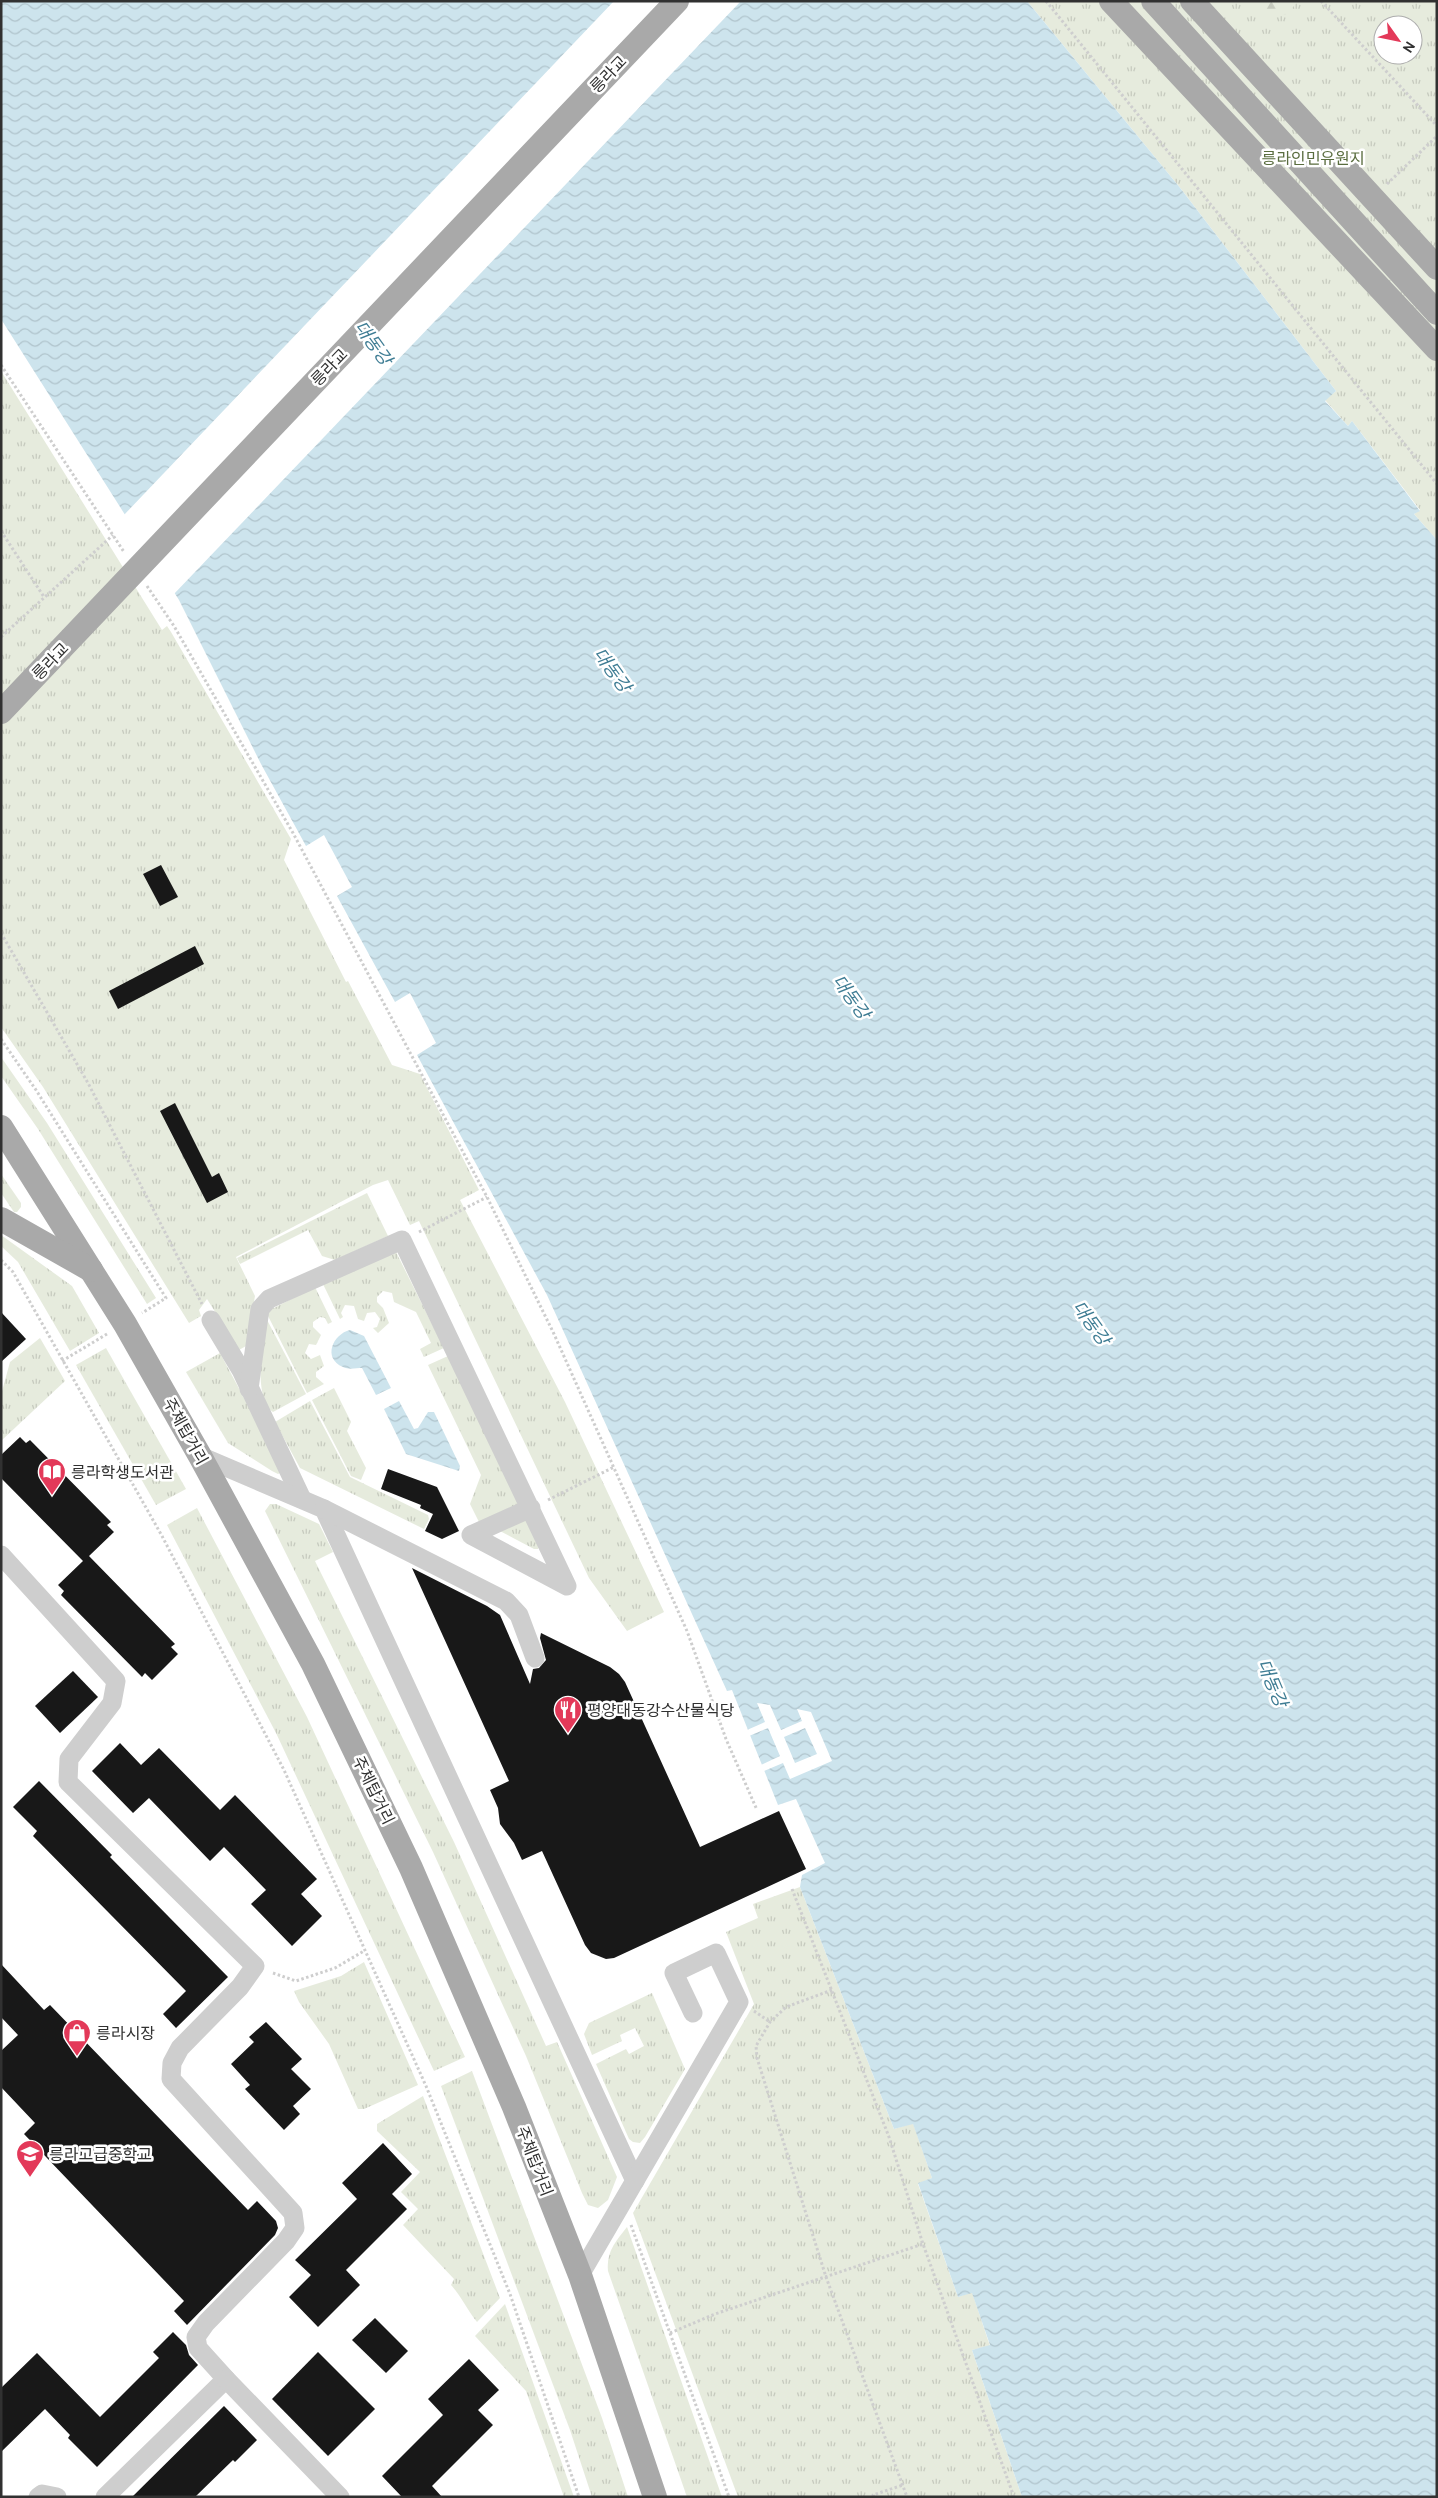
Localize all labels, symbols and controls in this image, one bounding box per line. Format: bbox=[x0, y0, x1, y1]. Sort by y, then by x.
north arrow bbox=[1373, 15, 1423, 65]
text: N bbox=[1399, 38, 1419, 56]
street label: 릉라교 bbox=[586, 52, 631, 97]
park label: 릉라인민유원지 bbox=[1261, 149, 1365, 168]
water label: 대동강 bbox=[349, 316, 398, 372]
street label: 릉라교 bbox=[307, 345, 352, 390]
street label: 릉라교 bbox=[28, 639, 73, 684]
water label: 대동강 bbox=[588, 643, 637, 699]
water label: 대동강 bbox=[827, 970, 876, 1026]
water label: 대동강 bbox=[1067, 1296, 1116, 1352]
street label: 주체탑거리 bbox=[159, 1394, 212, 1468]
library icon: 릉라학생도서관 bbox=[37, 1457, 67, 1496]
place label: 릉라학생도서관 bbox=[71, 1463, 174, 1482]
water label: 대동강 bbox=[1252, 1656, 1293, 1712]
restaurant icon: 평양대동강수산물식당 bbox=[553, 1695, 583, 1734]
place label: 평양대동강수산물식당 bbox=[587, 1701, 734, 1720]
street label: 주체탑거리 bbox=[349, 1753, 398, 1827]
shop icon: 릉라시장 bbox=[62, 2018, 92, 2057]
place label: 릉라시장 bbox=[96, 2024, 155, 2043]
street label: 주체탑거리 bbox=[512, 2123, 557, 2199]
school or university icon: 릉라고급중학교 bbox=[15, 2139, 45, 2178]
place label: 릉라고급중학교 bbox=[49, 2145, 152, 2164]

